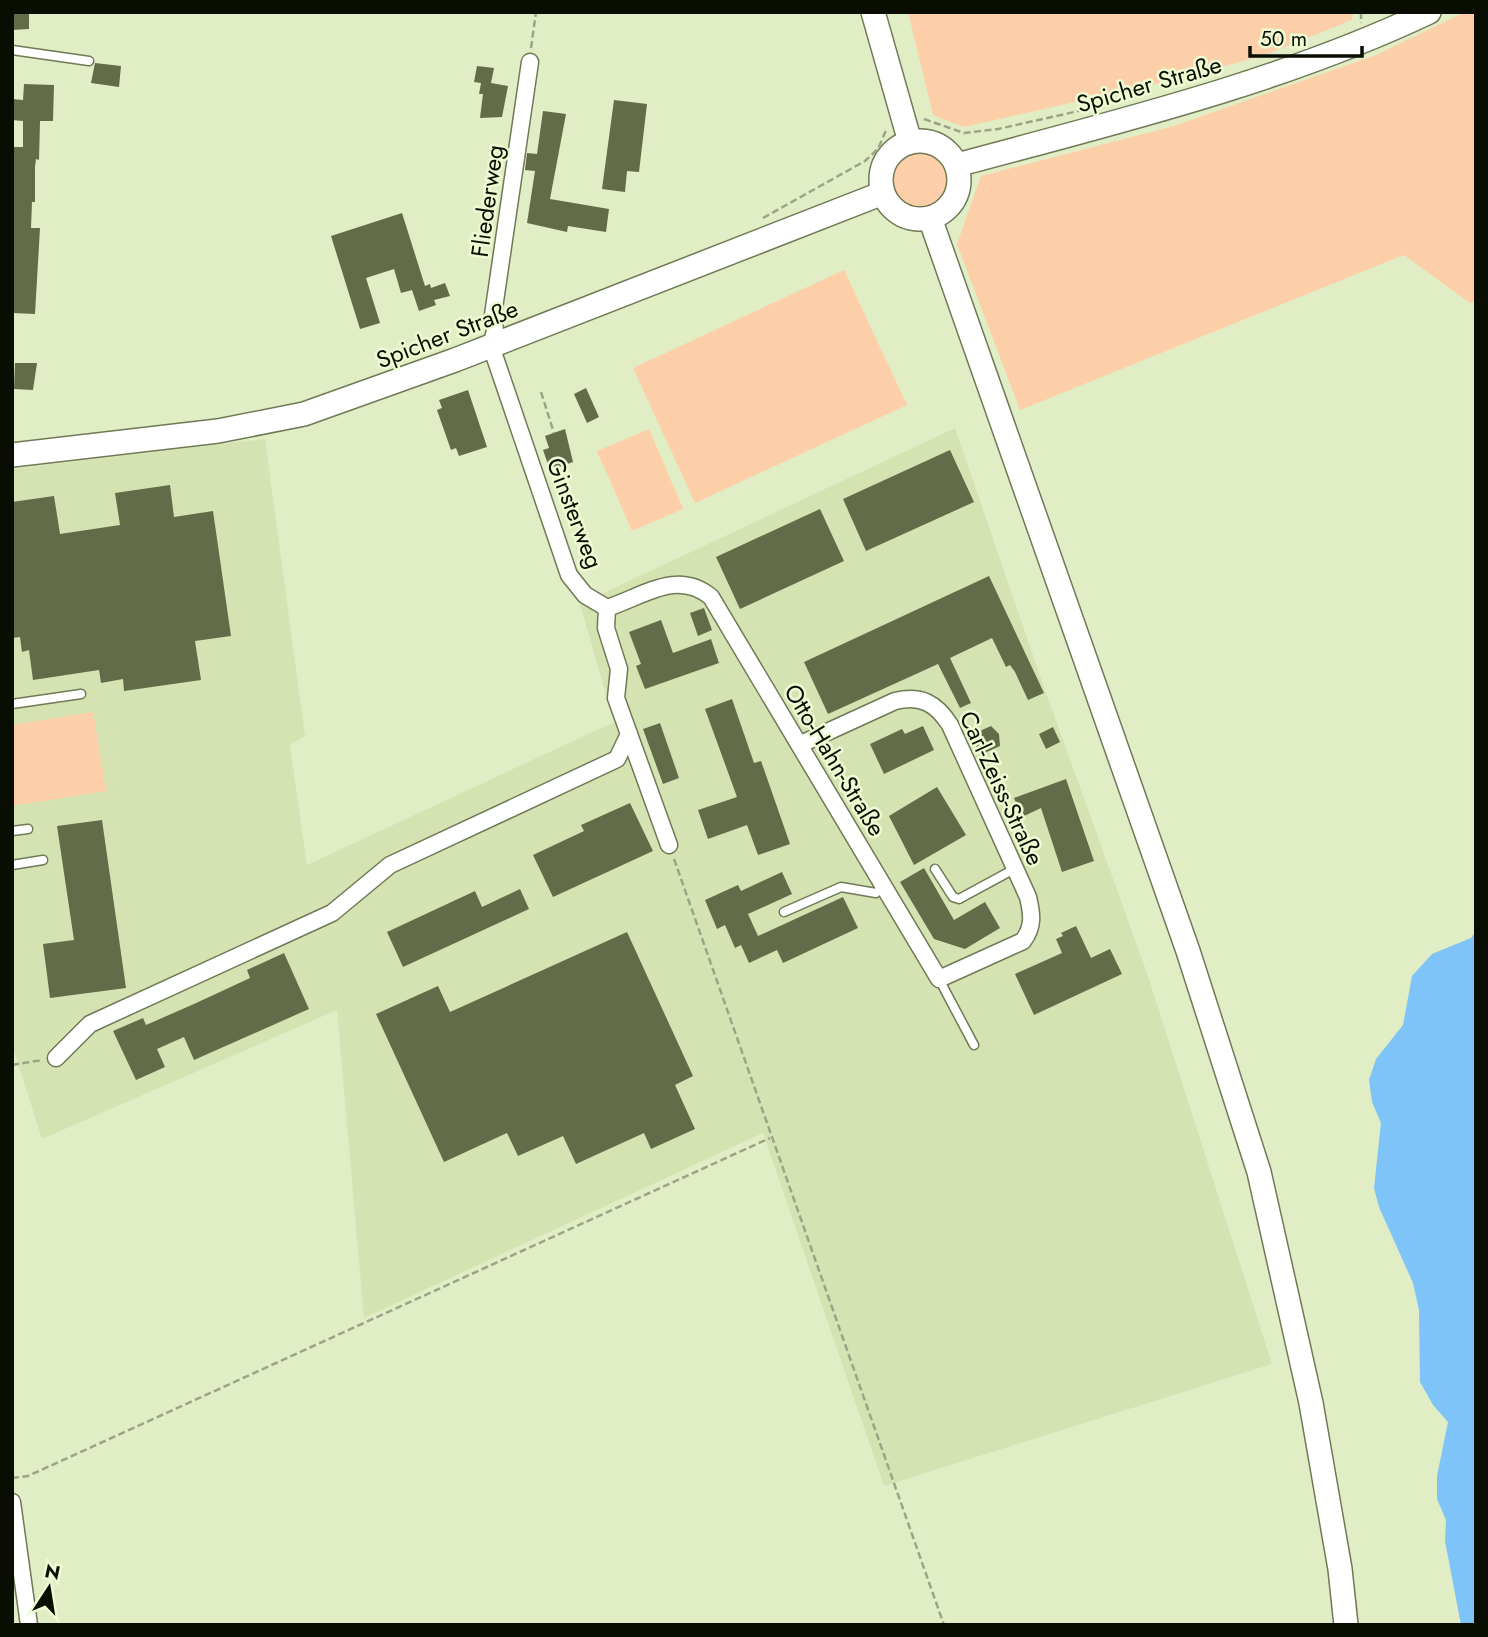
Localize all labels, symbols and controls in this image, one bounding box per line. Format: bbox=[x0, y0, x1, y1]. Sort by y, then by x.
scale bar bbox=[1250, 14, 1362, 58]
text: 50 m bbox=[1260, 24, 1307, 54]
street label: Spicher Straße bbox=[1072, 47, 1226, 121]
street label: Fliederweg bbox=[462, 143, 512, 259]
street label: Spicher Straße bbox=[371, 291, 523, 377]
street label: Ginsterweg bbox=[538, 452, 612, 574]
street label: Otto-Hahn-Straße bbox=[776, 677, 894, 843]
street label: Carl-Zeiss-Straße bbox=[951, 705, 1053, 871]
north arrow bbox=[14, 1553, 84, 1623]
text: N bbox=[42, 1557, 63, 1587]

